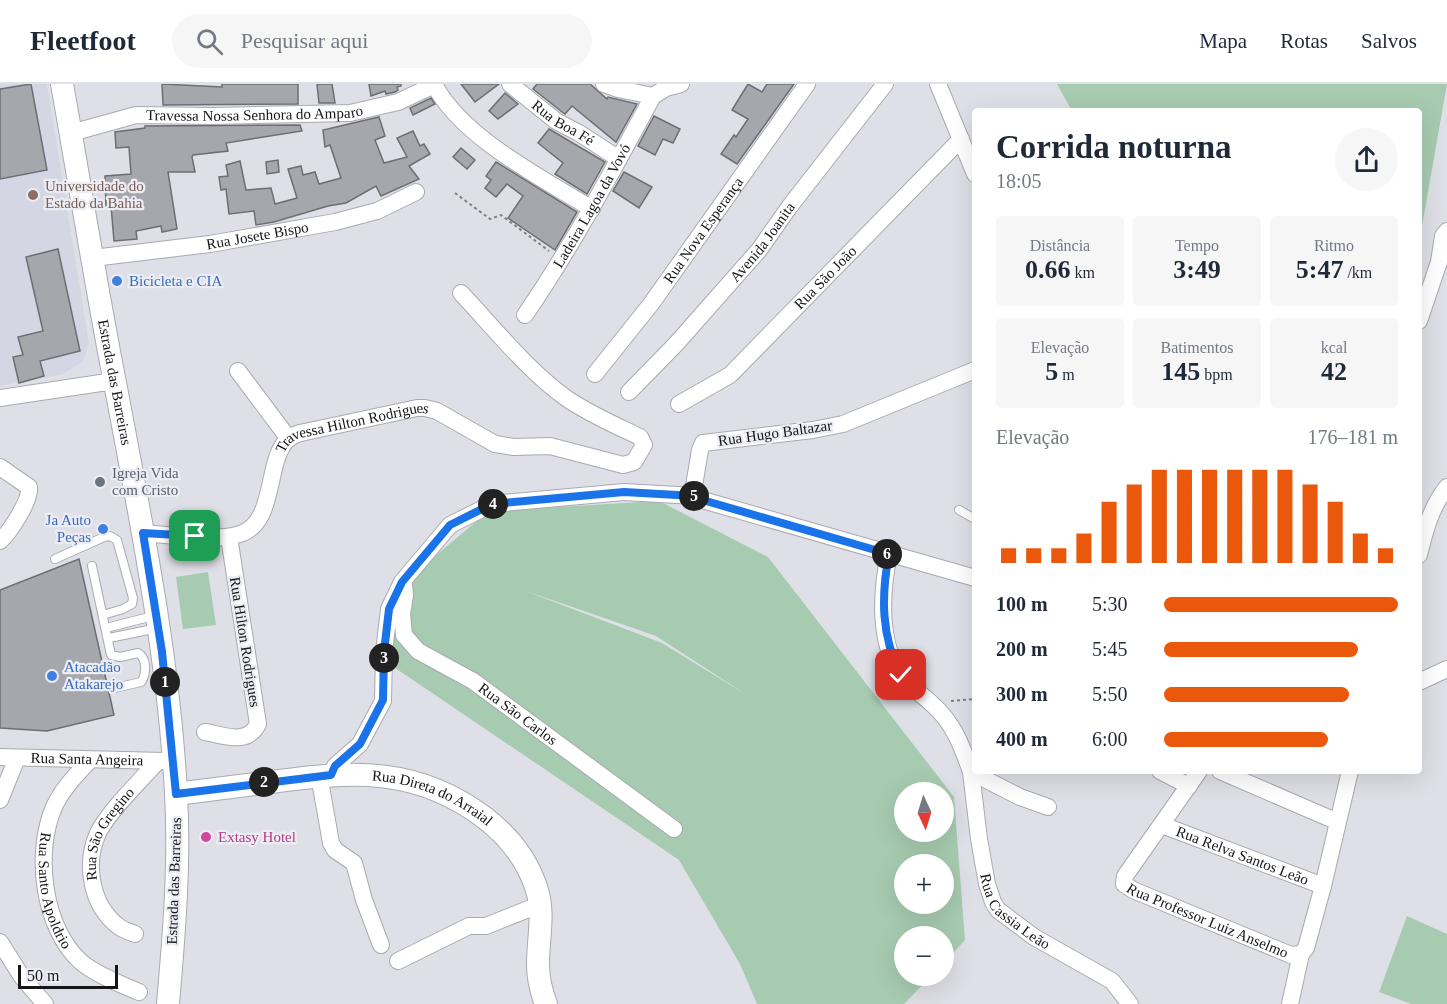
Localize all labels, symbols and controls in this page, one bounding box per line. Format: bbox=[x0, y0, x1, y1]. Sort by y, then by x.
search box bbox=[172, 14, 592, 68]
text: Fleetfoot bbox=[30, 25, 136, 56]
icon: search bbox=[193, 25, 226, 58]
text: Pesquisar aqui bbox=[241, 28, 368, 53]
text: Mapa bbox=[1199, 29, 1247, 53]
text: Rotas bbox=[1280, 29, 1328, 53]
text: Salvos bbox=[1361, 29, 1417, 53]
street label: Rua Boa Fé bbox=[529, 97, 597, 149]
street label: Travessa Nossa Senhora do Amparo bbox=[146, 102, 365, 124]
button: share bbox=[1335, 128, 1398, 191]
text: Corrida noturna bbox=[996, 129, 1232, 165]
street label: Ladeira Lagoa da Vovó bbox=[550, 141, 633, 271]
text: 18:05 bbox=[996, 170, 1042, 192]
street label: Rua Nova Esperança bbox=[660, 174, 746, 286]
place label: Universidade do Estado da Bahia bbox=[45, 178, 144, 211]
marker: Universidade do Estado da Bahia bbox=[26, 188, 40, 202]
street label: Avenida Joanita bbox=[727, 199, 798, 285]
street label: Rua Josete Bispo bbox=[205, 219, 310, 252]
text: Distância bbox=[1030, 237, 1090, 254]
text: Tempo bbox=[1175, 237, 1219, 254]
text: Ritmo bbox=[1314, 237, 1354, 254]
street label: Rua São João bbox=[791, 243, 860, 312]
text: 0.66 bbox=[1025, 255, 1071, 284]
text: 3:49 bbox=[1173, 255, 1221, 284]
text: 5:47 bbox=[1296, 255, 1343, 284]
text: km bbox=[1071, 264, 1095, 281]
text: /km bbox=[1343, 264, 1372, 281]
place label: Bicicleta e CIA bbox=[129, 273, 222, 289]
marker: Bicicleta e CIA bbox=[110, 274, 124, 288]
street label: Estrada das Barreiras bbox=[95, 318, 135, 447]
text: Elevação bbox=[1031, 339, 1089, 356]
text: Batimentos bbox=[1161, 339, 1233, 356]
text: kcal bbox=[1321, 339, 1347, 356]
text: 5 bbox=[1045, 357, 1058, 386]
text: 145 bbox=[1161, 357, 1200, 386]
text: 42 bbox=[1321, 357, 1347, 386]
text: m bbox=[1058, 366, 1075, 383]
text: bpm bbox=[1200, 366, 1233, 383]
street label: Travessa Hilton Rodrigues bbox=[272, 400, 431, 455]
street label: Rua Hugo Baltazar bbox=[717, 417, 833, 449]
text: Elevação bbox=[996, 426, 1069, 448]
text: 176–181 m bbox=[1307, 426, 1398, 448]
place label: Igreja Vida com Cristo bbox=[112, 465, 179, 498]
marker: Igreja Vida com Cristo bbox=[93, 475, 107, 489]
pin: 5 bbox=[679, 481, 709, 511]
text: 5 bbox=[690, 487, 698, 504]
pin: 4 bbox=[478, 489, 508, 519]
text: 4 bbox=[489, 495, 497, 512]
pin bbox=[169, 510, 220, 561]
place label: Ja Auto Peças bbox=[46, 512, 91, 545]
icon: arrive bbox=[178, 519, 211, 552]
marker: Ja Auto Peças bbox=[96, 522, 110, 536]
pin: 6 bbox=[872, 539, 902, 569]
text: 6 bbox=[883, 545, 891, 562]
street label: Rua Hilton Rodrigues bbox=[227, 576, 263, 708]
text: 100 m bbox=[996, 593, 1048, 615]
text: 5:30 bbox=[1092, 593, 1128, 615]
text: 200 m bbox=[996, 638, 1048, 660]
text: 5:45 bbox=[1092, 638, 1128, 660]
pin: 3 bbox=[369, 643, 399, 673]
text: 3 bbox=[380, 649, 388, 666]
pin bbox=[875, 649, 926, 700]
icon: check bbox=[884, 658, 917, 691]
place label: Atacadão Atakarejo bbox=[64, 659, 123, 692]
pin: 1 bbox=[150, 667, 180, 697]
marker: Atacadão Atakarejo bbox=[45, 669, 59, 683]
text: 1 bbox=[161, 673, 169, 690]
street label: Rua São Carlos bbox=[476, 680, 560, 748]
text: 300 m bbox=[996, 683, 1048, 705]
text: 5:50 bbox=[1092, 683, 1128, 705]
text: 400 m bbox=[996, 728, 1048, 750]
text: 6:00 bbox=[1092, 728, 1128, 750]
street label: Rua Santa Angeira bbox=[30, 750, 144, 768]
pin: 2 bbox=[249, 767, 279, 797]
street label: Rua Direta do Arraial bbox=[371, 767, 496, 829]
text: 2 bbox=[260, 773, 268, 790]
north arrow bbox=[894, 782, 954, 842]
map controls bbox=[894, 782, 954, 986]
street label: Rua São Gregino bbox=[83, 784, 137, 881]
street label: Estrada das Barreiras bbox=[164, 817, 184, 945]
street label: Rua Relva Santos Leão bbox=[1174, 823, 1311, 888]
place label: Extasy Hotel bbox=[218, 829, 296, 845]
marker: Extasy Hotel bbox=[199, 830, 213, 844]
street label: Rua Santo Apoldrio bbox=[36, 831, 75, 952]
button: + bbox=[894, 854, 954, 914]
street label: Rua Cassia Leão bbox=[977, 872, 1053, 952]
street label: Rua Professor Luiz Anselmo bbox=[1124, 880, 1291, 961]
button: − bbox=[894, 926, 954, 986]
scale bar bbox=[18, 962, 118, 990]
text: 50 m bbox=[27, 967, 59, 984]

